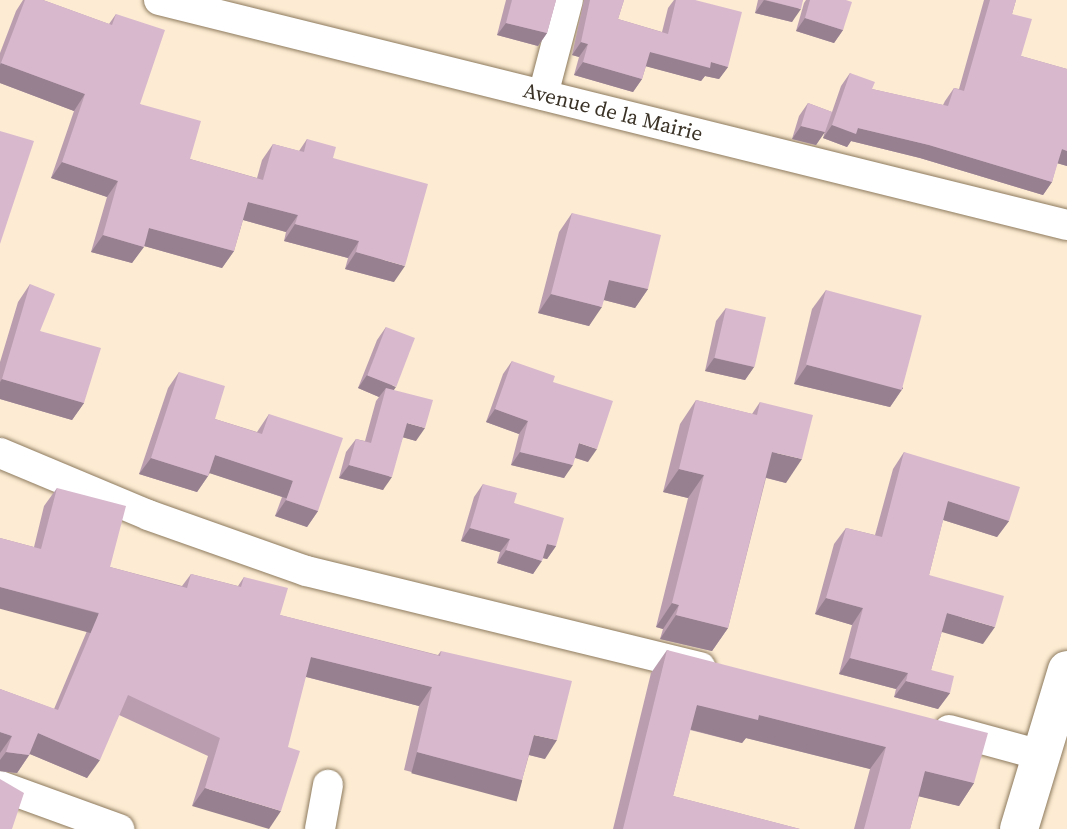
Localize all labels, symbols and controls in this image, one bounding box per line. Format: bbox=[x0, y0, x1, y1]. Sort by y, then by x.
street label: Avenue de la Mairie bbox=[521, 77, 705, 147]

